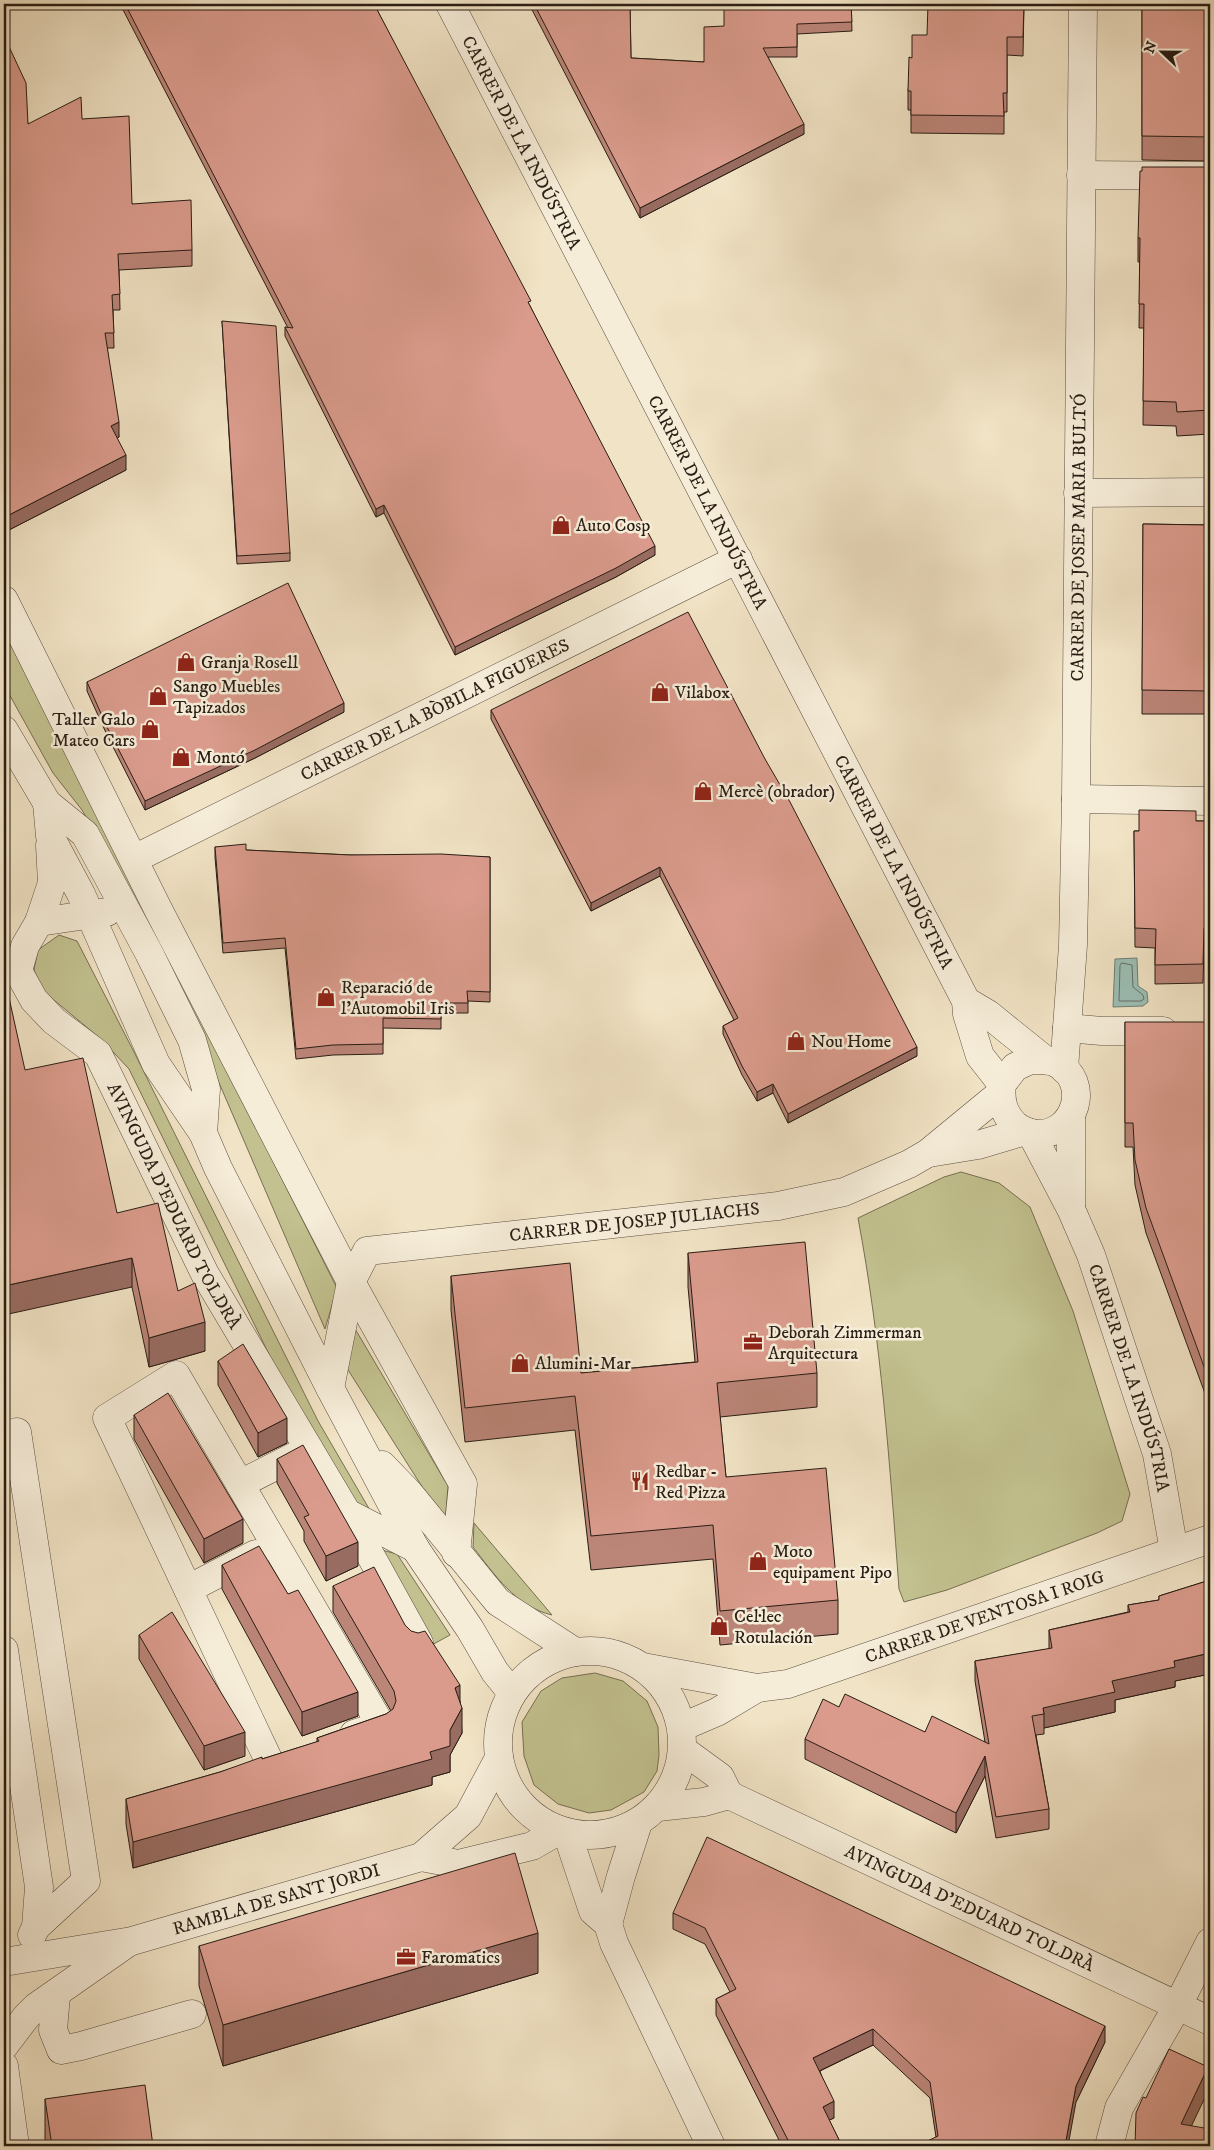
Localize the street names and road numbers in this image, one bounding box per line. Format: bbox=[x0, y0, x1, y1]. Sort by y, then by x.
street label: CARRER DE LA INDÚSTRIA bbox=[456, 32, 585, 254]
street label: CARRER DE LA INDÚSTRIA bbox=[643, 392, 772, 614]
street label: CARRER DE JOSEP MARIA BULTÓ bbox=[1067, 393, 1092, 681]
street label: CARRER DE LA BÒBILA FIGUERES bbox=[297, 634, 574, 786]
street label: CARRER DE LA INDÚSTRIA bbox=[829, 752, 958, 974]
street label: AVINGUDA D'EDUARD TOLDRÀ bbox=[102, 1079, 246, 1334]
street label: CARRER DE JOSEP JULIACHS bbox=[508, 1198, 761, 1247]
street label: CARRER DE LA INDÚSTRIA bbox=[1083, 1261, 1174, 1494]
street label: CARRER DE VENTOSA I ROIG bbox=[862, 1566, 1108, 1669]
street label: AVINGUDA D'EDUARD TOLDRÀ bbox=[841, 1841, 1099, 1977]
street label: RAMBLA DE SANT JORDI bbox=[170, 1859, 383, 1941]

